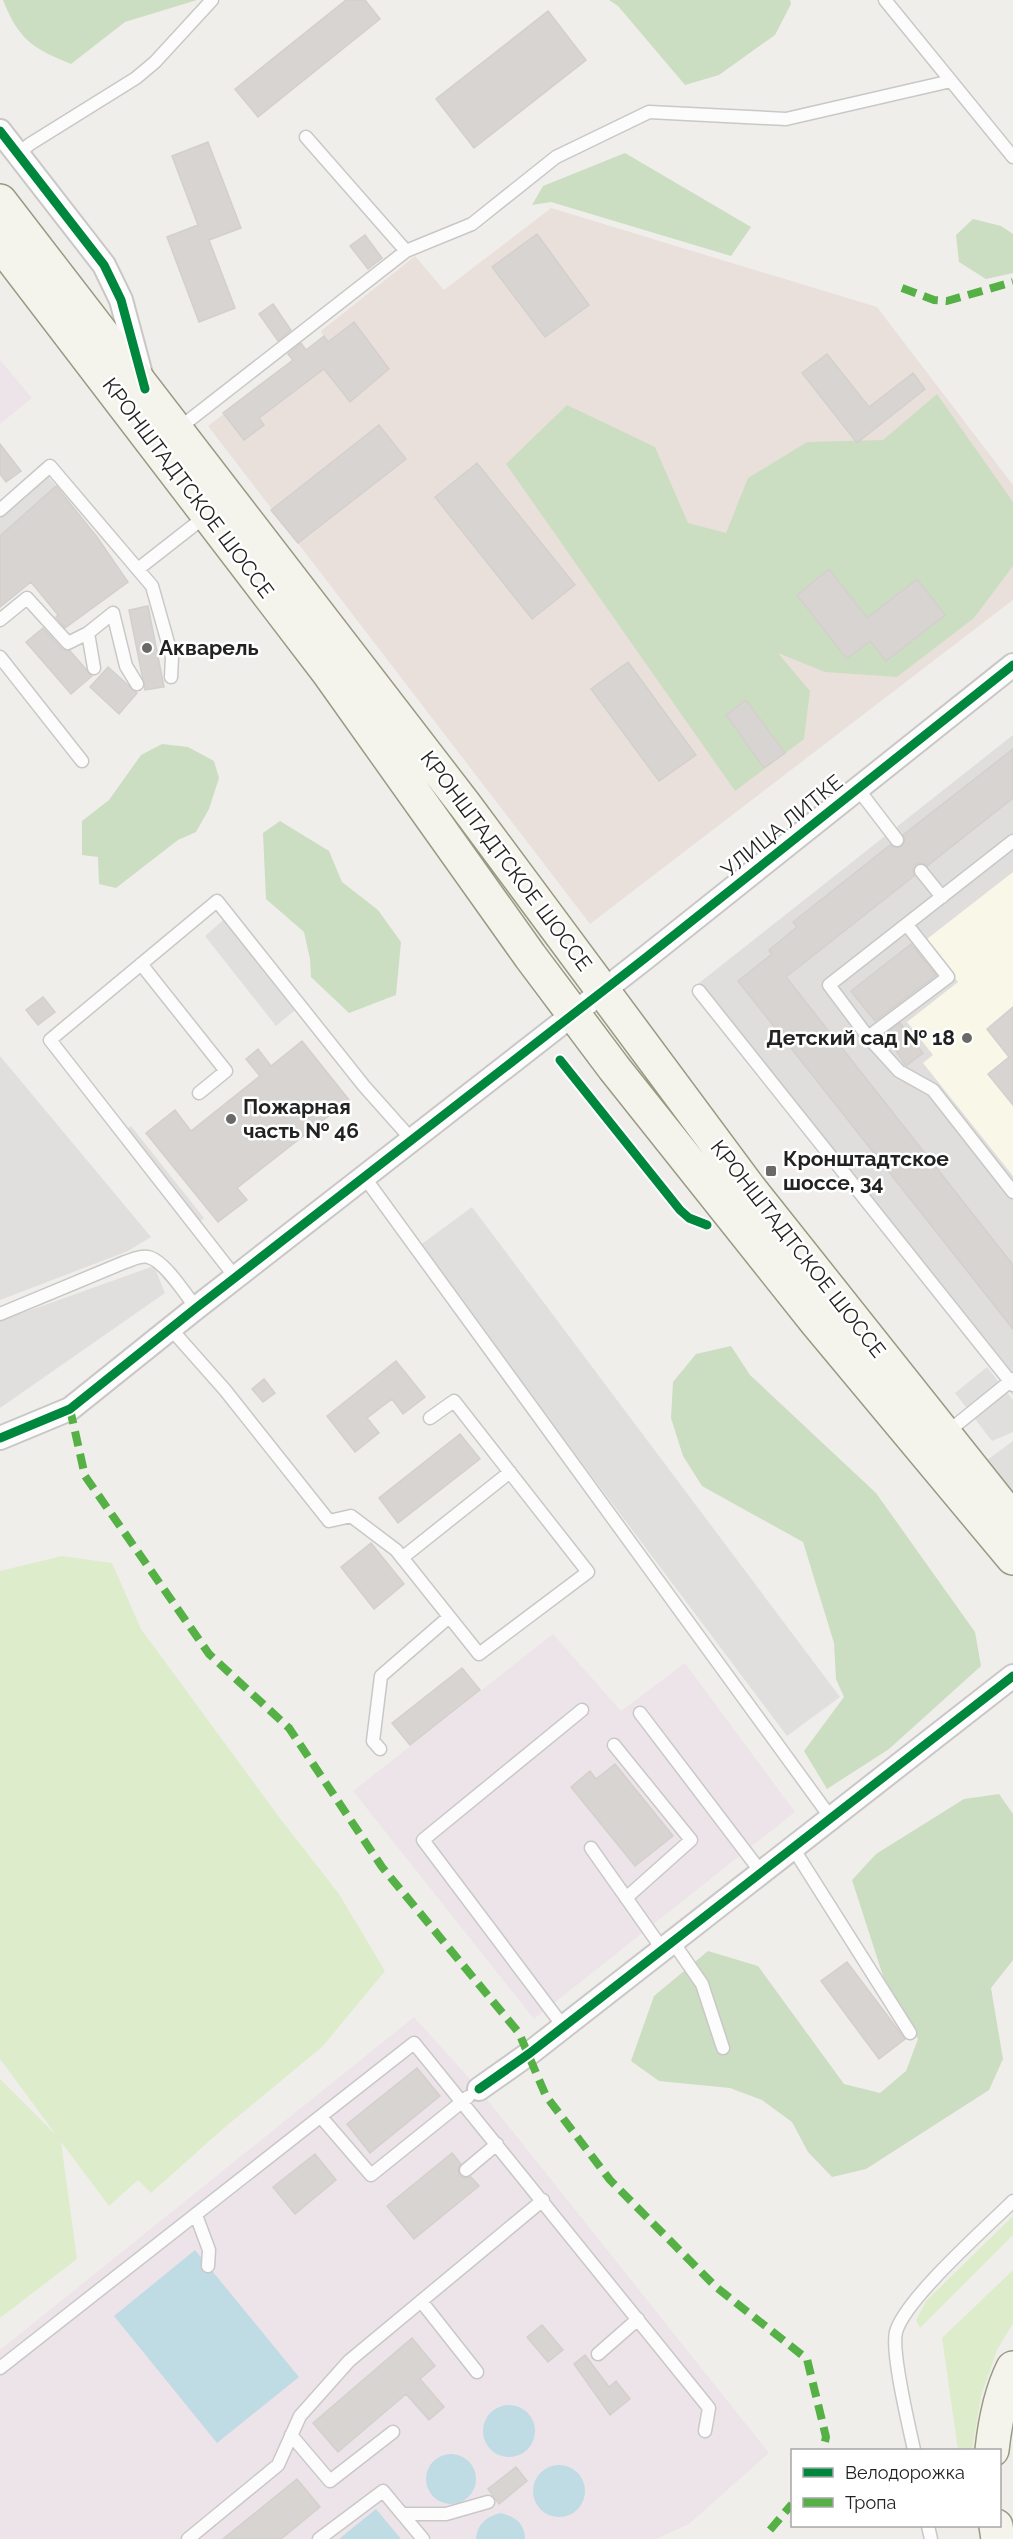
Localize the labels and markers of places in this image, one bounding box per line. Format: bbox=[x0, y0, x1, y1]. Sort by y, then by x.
place label: Акварель bbox=[159, 635, 259, 660]
marker: Акварель bbox=[140, 641, 154, 655]
place label: Детский сад № 18 bbox=[766, 1025, 955, 1050]
marker: Детский сад № 18 bbox=[960, 1031, 974, 1045]
place label: Пожарная часть № 46 bbox=[243, 1094, 359, 1143]
marker: Пожарная часть № 46 bbox=[224, 1112, 238, 1126]
place label: Кронштадтское шоссе, 34 bbox=[783, 1146, 949, 1195]
marker: Кронштадтское шоссе, 34 bbox=[764, 1164, 778, 1178]

